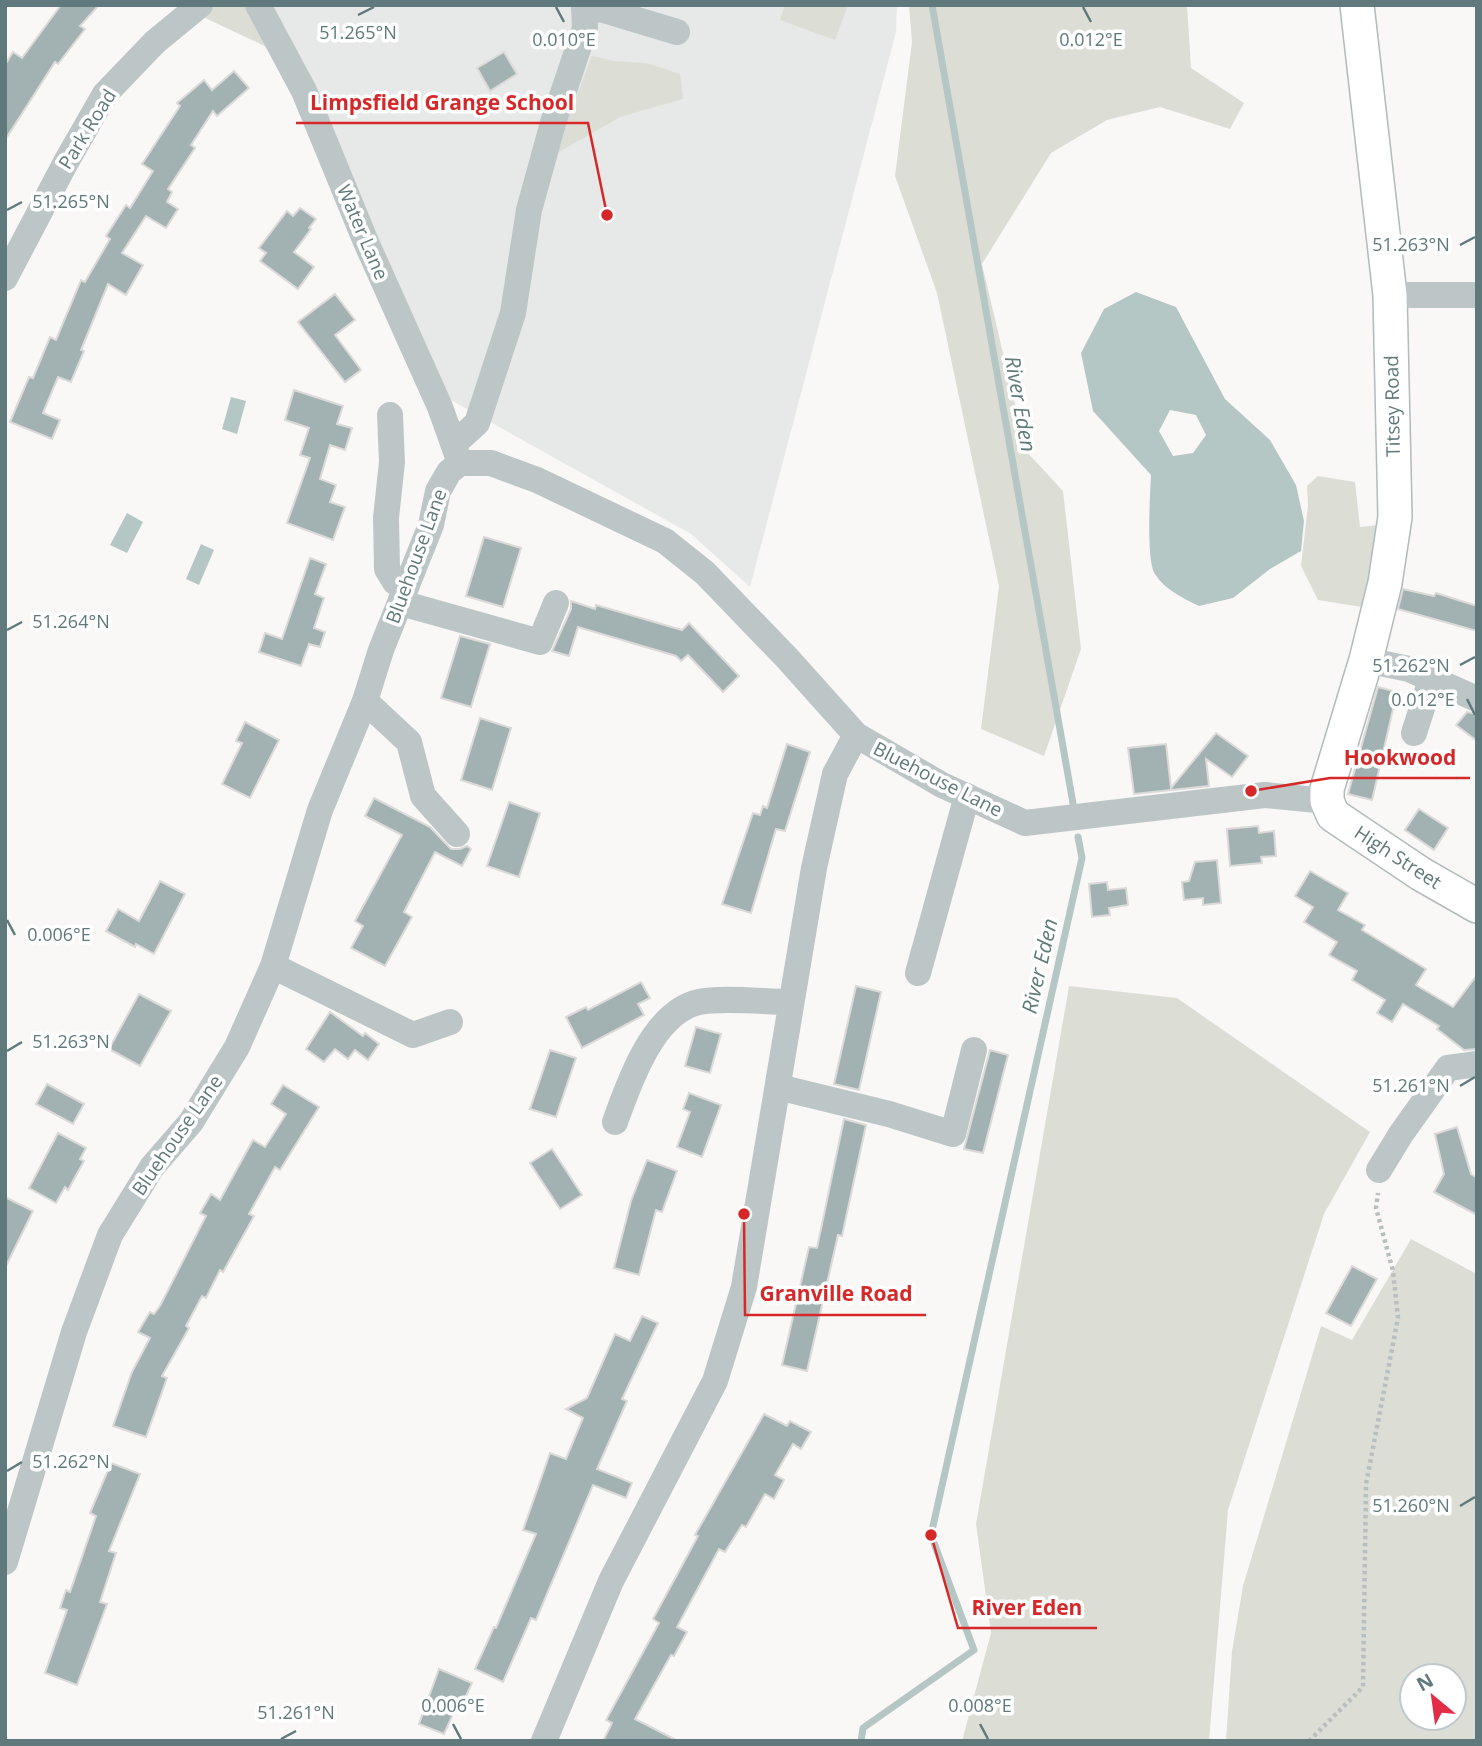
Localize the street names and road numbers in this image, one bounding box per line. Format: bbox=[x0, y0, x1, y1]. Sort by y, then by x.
street label: Park Road bbox=[52, 84, 122, 174]
street label: Water Lane bbox=[331, 180, 395, 284]
street label: Titsey Road bbox=[1378, 355, 1406, 457]
street label: Bluehouse Lane bbox=[380, 485, 452, 627]
street label: Bluehouse Lane bbox=[869, 735, 1007, 823]
street label: High Street bbox=[1349, 819, 1447, 895]
street label: Bluehouse Lane bbox=[126, 1070, 228, 1200]

